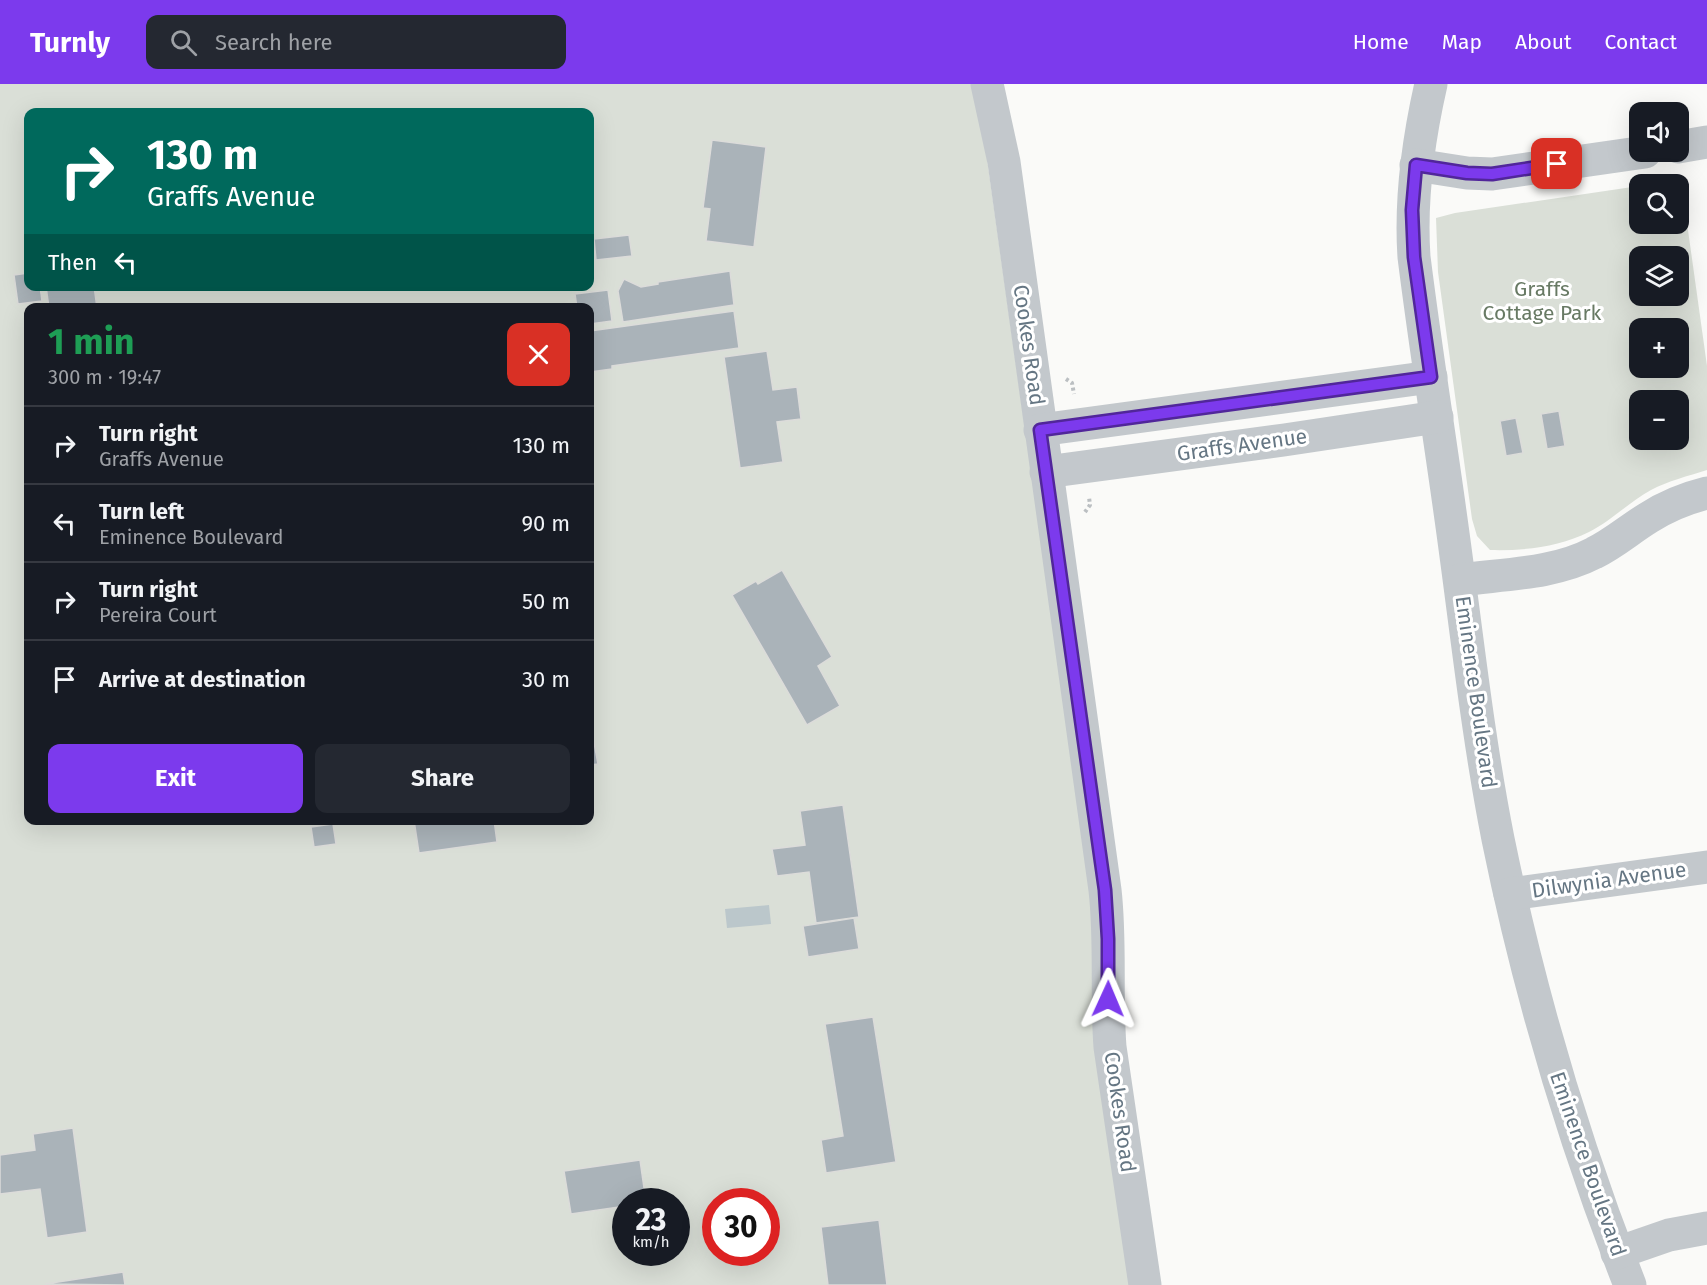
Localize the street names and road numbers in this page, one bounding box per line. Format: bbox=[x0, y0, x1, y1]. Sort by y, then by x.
street label: Cookes Road bbox=[1008, 283, 1050, 407]
street label: Graffs Avenue bbox=[1175, 423, 1309, 467]
street label: Eminence Boulevard bbox=[1450, 594, 1502, 790]
street label: Dilwynia Avenue bbox=[1530, 856, 1688, 904]
street label: Cookes Road bbox=[1099, 1050, 1141, 1174]
street label: Eminence Boulevard bbox=[1544, 1068, 1632, 1260]

